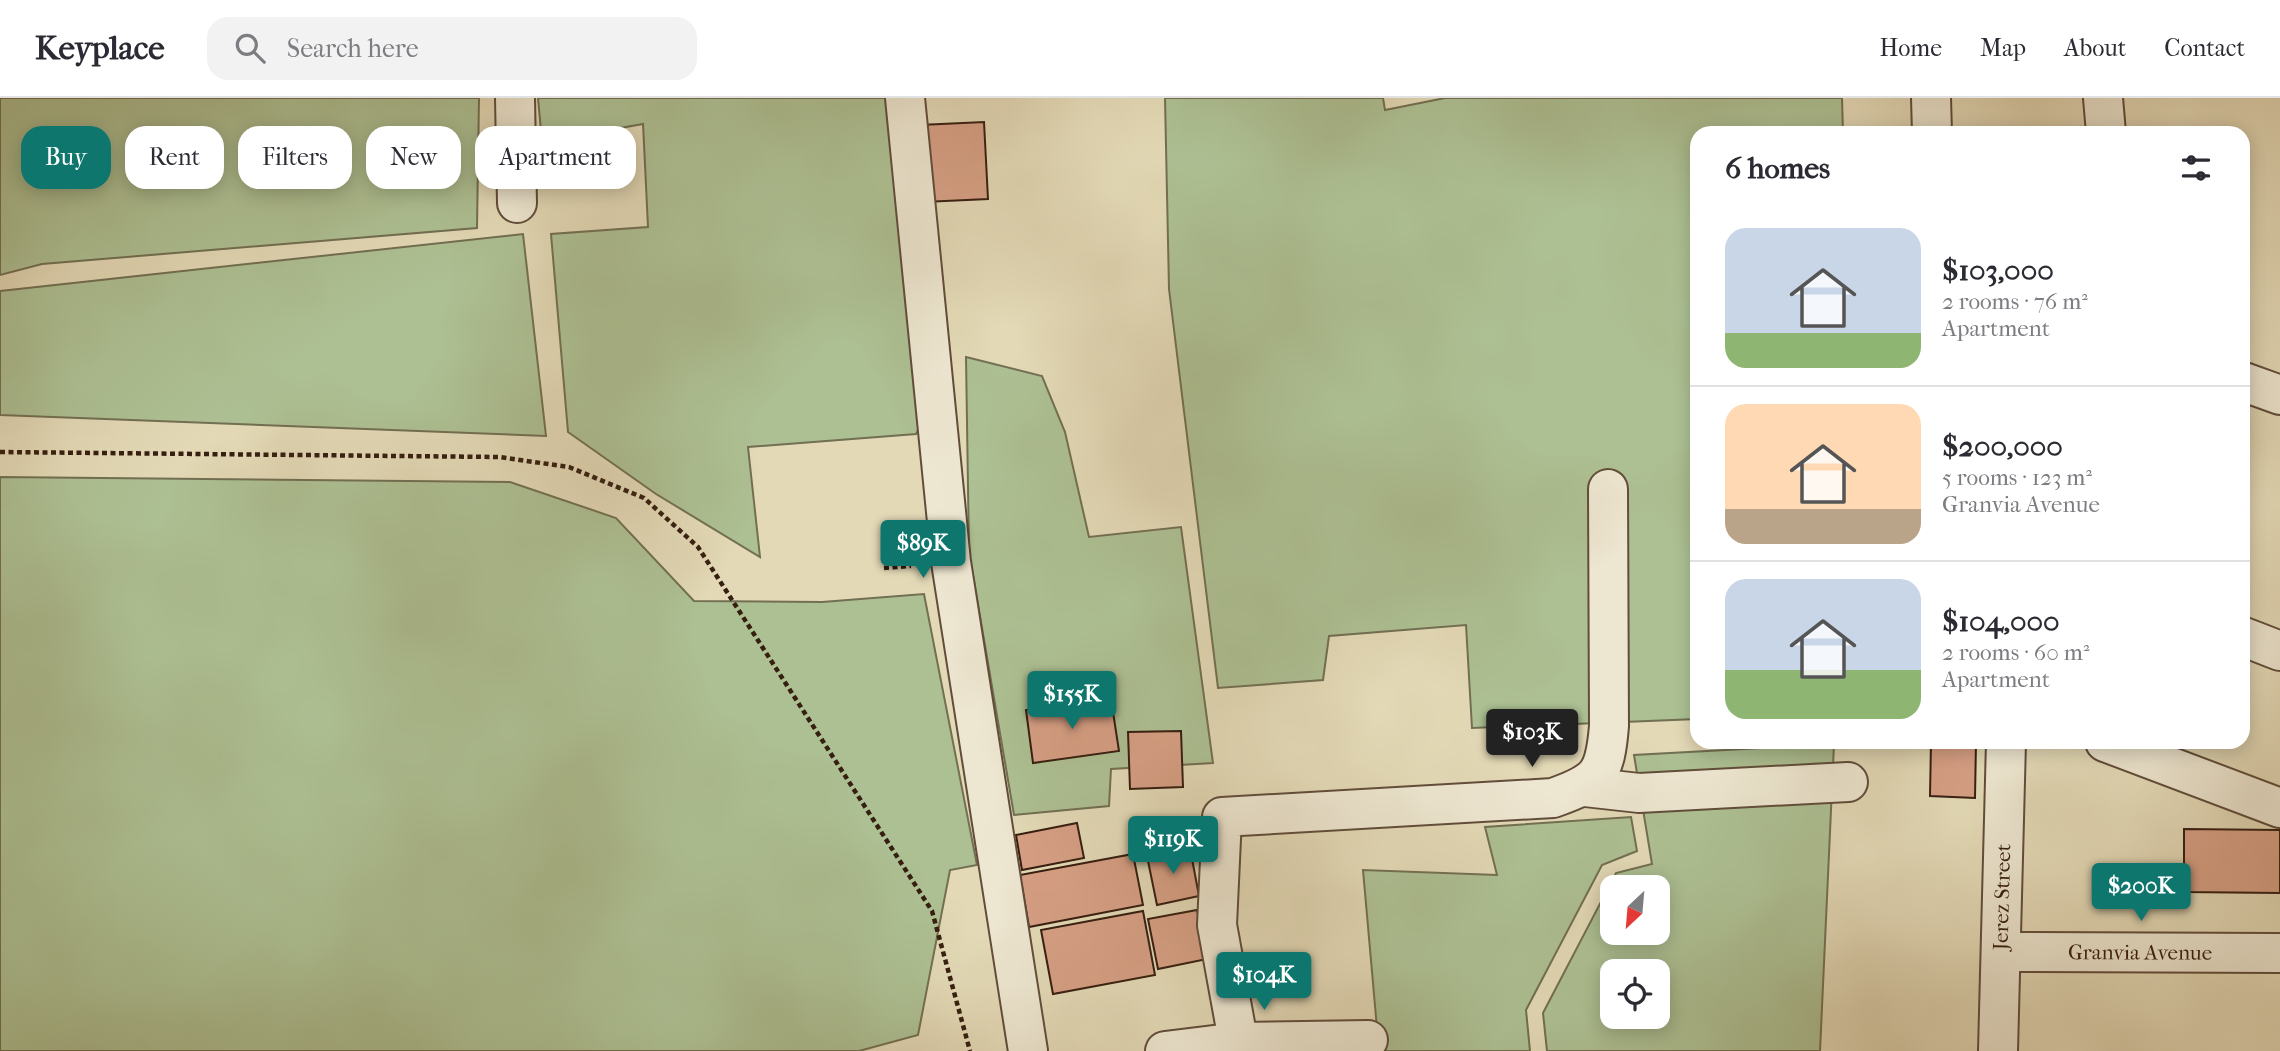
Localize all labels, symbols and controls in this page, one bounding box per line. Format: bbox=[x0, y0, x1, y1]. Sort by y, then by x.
search box bbox=[207, 17, 697, 80]
text: Keyplace bbox=[35, 29, 165, 68]
icon: search bbox=[231, 29, 269, 67]
text: Search here bbox=[287, 33, 419, 64]
text: Home bbox=[1880, 34, 1942, 62]
text: Map bbox=[1980, 34, 2026, 62]
text: About bbox=[2064, 34, 2126, 62]
text: Contact bbox=[2164, 34, 2245, 62]
chip: Buy bbox=[21, 126, 111, 189]
chip: Rent bbox=[125, 126, 224, 189]
chip: Filters bbox=[238, 126, 352, 189]
chip: New bbox=[366, 126, 461, 189]
chip: Apartment bbox=[475, 126, 636, 189]
icon: filters bbox=[2177, 149, 2215, 187]
text: 6 homes bbox=[1725, 151, 1830, 186]
text: $103,000 bbox=[1942, 253, 2054, 288]
icon: home bbox=[1781, 256, 1865, 340]
text: 2 rooms · 76 m² bbox=[1942, 288, 2088, 315]
text: Apartment bbox=[1942, 315, 2050, 342]
text: $200,000 bbox=[1942, 429, 2063, 464]
icon: home bbox=[1781, 432, 1865, 516]
text: 5 rooms · 123 m² bbox=[1942, 464, 2092, 491]
text: Granvia Avenue bbox=[1942, 491, 2100, 518]
pin: $89K bbox=[882, 520, 964, 580]
text: $89K bbox=[897, 529, 950, 556]
text: $104,000 bbox=[1942, 604, 2060, 639]
icon: home bbox=[1781, 607, 1865, 691]
text: 2 rooms · 60 m² bbox=[1942, 639, 2089, 666]
text: Apartment bbox=[1942, 666, 2050, 693]
pin: $155K bbox=[1023, 672, 1121, 731]
text: $155K bbox=[1043, 680, 1101, 707]
pin: $103K bbox=[1483, 710, 1581, 769]
text: $103K bbox=[1502, 718, 1562, 745]
pin: $119K bbox=[1124, 816, 1222, 876]
text: $119K bbox=[1144, 825, 1202, 852]
street label: Jerez Street bbox=[1989, 843, 2015, 953]
pin: $200K bbox=[2092, 864, 2190, 923]
text: $200K bbox=[2108, 872, 2174, 899]
north arrow bbox=[1600, 875, 1670, 945]
map controls bbox=[1600, 875, 1670, 1029]
street label: Granvia Avenue bbox=[2068, 940, 2212, 965]
pin: $104K bbox=[1215, 953, 1313, 1012]
button: locate bbox=[1600, 959, 1670, 1029]
text: $104K bbox=[1232, 961, 1296, 988]

